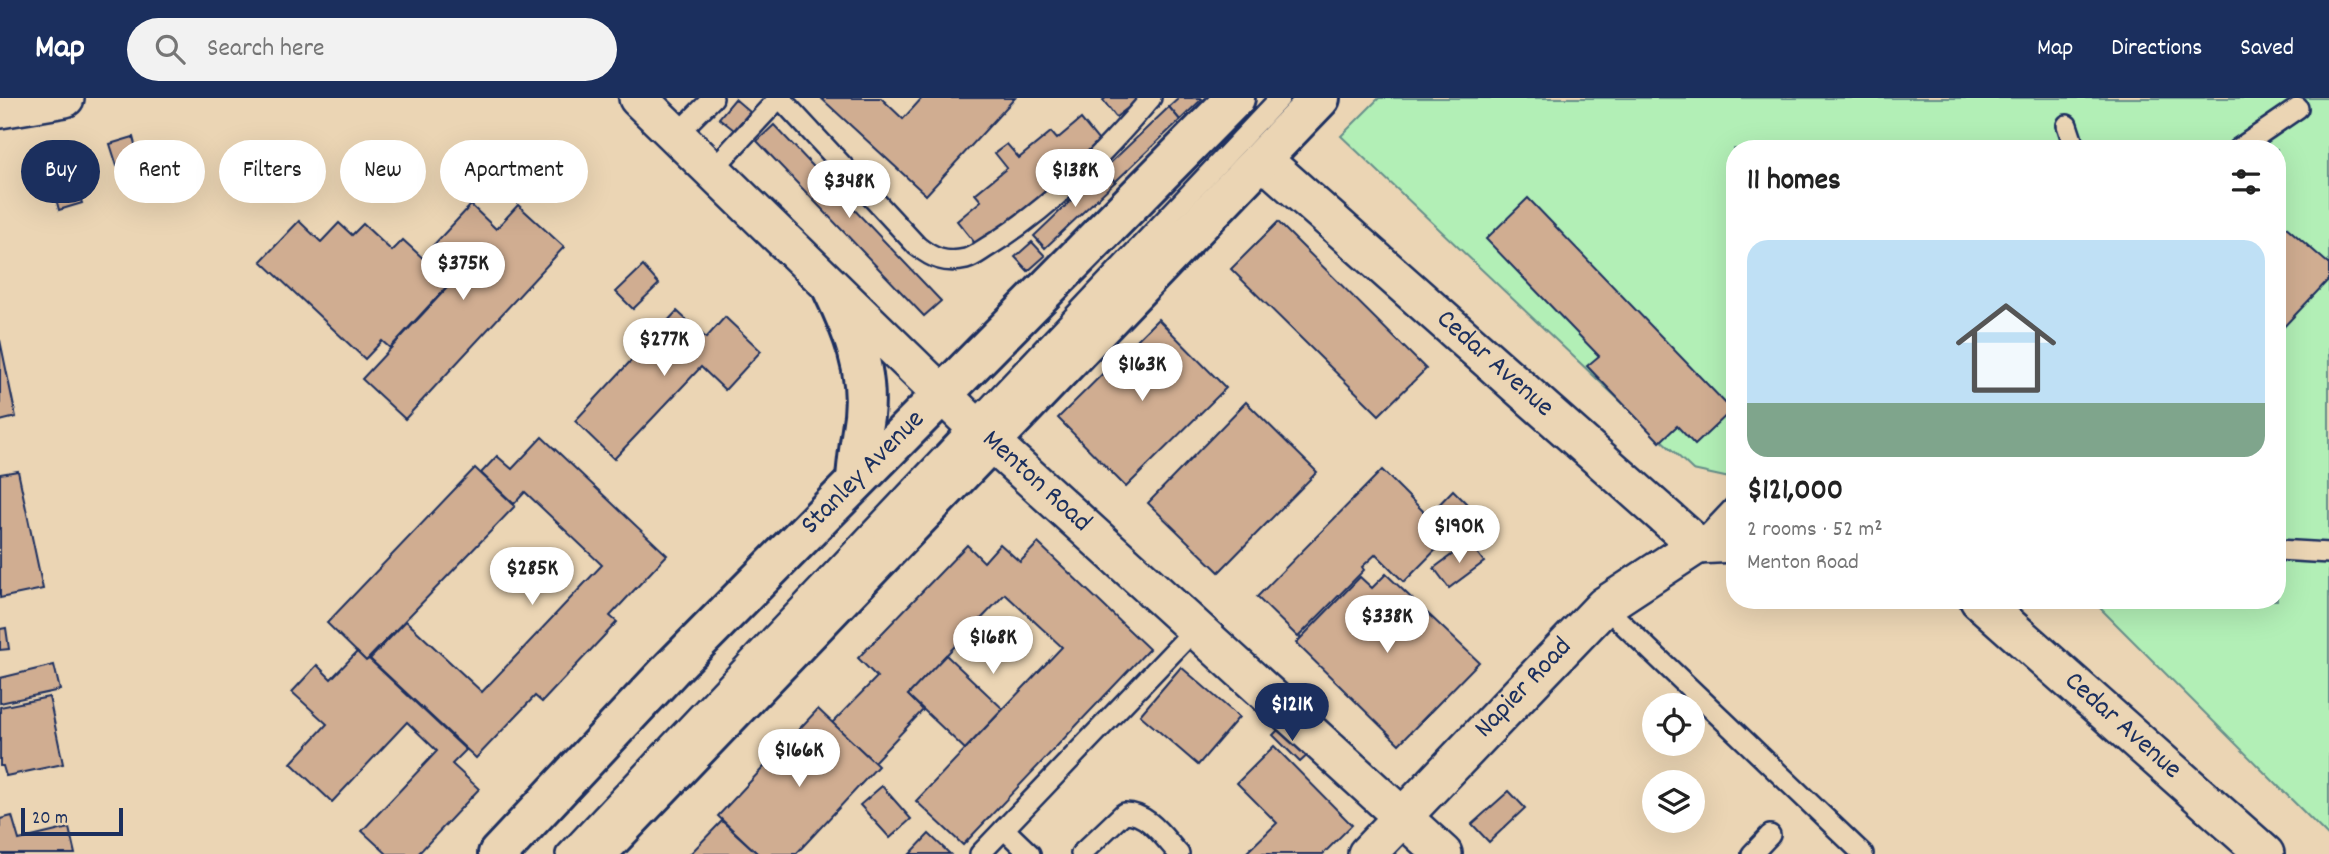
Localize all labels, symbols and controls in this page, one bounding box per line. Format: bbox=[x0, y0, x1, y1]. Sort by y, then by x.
search box bbox=[127, 18, 617, 81]
text: Map bbox=[35, 26, 85, 73]
icon: search bbox=[151, 30, 189, 68]
text: Search here bbox=[207, 31, 325, 68]
text: Map bbox=[2037, 32, 2073, 66]
text: Directions bbox=[2111, 32, 2202, 66]
text: Saved bbox=[2240, 32, 2294, 66]
chip: Buy bbox=[21, 140, 100, 203]
chip: Rent bbox=[114, 140, 205, 203]
chip: Filters bbox=[219, 140, 326, 203]
chip: New bbox=[340, 140, 426, 203]
chip: Apartment bbox=[440, 140, 588, 203]
pin: $138K bbox=[1026, 150, 1124, 209]
text: $138K bbox=[1052, 155, 1098, 188]
pin: $348K bbox=[800, 160, 898, 220]
text: 11 homes bbox=[1747, 161, 1841, 204]
icon: filters bbox=[2227, 163, 2265, 201]
text: $348K bbox=[823, 166, 875, 199]
pin: $375K bbox=[414, 242, 512, 302]
text: $375K bbox=[437, 248, 489, 281]
icon: home bbox=[1943, 285, 2069, 411]
street label: Cedar Avenue bbox=[1426, 301, 1562, 428]
pin: $277K bbox=[615, 318, 713, 378]
text: $277K bbox=[639, 324, 689, 357]
pin: $163K bbox=[1093, 344, 1191, 403]
text: $163K bbox=[1118, 349, 1166, 382]
street label: Stanley Avenue bbox=[793, 402, 935, 545]
street label: Menton Road bbox=[972, 422, 1099, 543]
text: $121,000 bbox=[1747, 471, 1843, 514]
pin: $190K bbox=[1410, 505, 1508, 565]
text: $190K bbox=[1434, 511, 1484, 544]
text: 2 rooms · 52 m² bbox=[1747, 514, 1883, 547]
pin: $285K bbox=[483, 547, 581, 607]
text: Menton Road bbox=[1747, 547, 1859, 580]
text: $285K bbox=[506, 553, 558, 586]
pin: $338K bbox=[1338, 596, 1436, 655]
text: $338K bbox=[1361, 601, 1413, 634]
pin: $168K bbox=[944, 616, 1042, 676]
text: $168K bbox=[969, 622, 1017, 655]
street label: Napier Road bbox=[1466, 630, 1583, 749]
street label: Cedar Avenue bbox=[2054, 663, 2190, 790]
pin: $121K bbox=[1243, 684, 1341, 743]
text: $121K bbox=[1271, 689, 1313, 722]
map controls bbox=[1642, 693, 1705, 833]
button: locate bbox=[1642, 693, 1705, 756]
pin: $166K bbox=[750, 730, 848, 789]
text: $166K bbox=[774, 735, 824, 768]
button: layers bbox=[1642, 770, 1705, 833]
scale bar bbox=[21, 805, 122, 837]
text: 20 m bbox=[32, 806, 68, 833]

